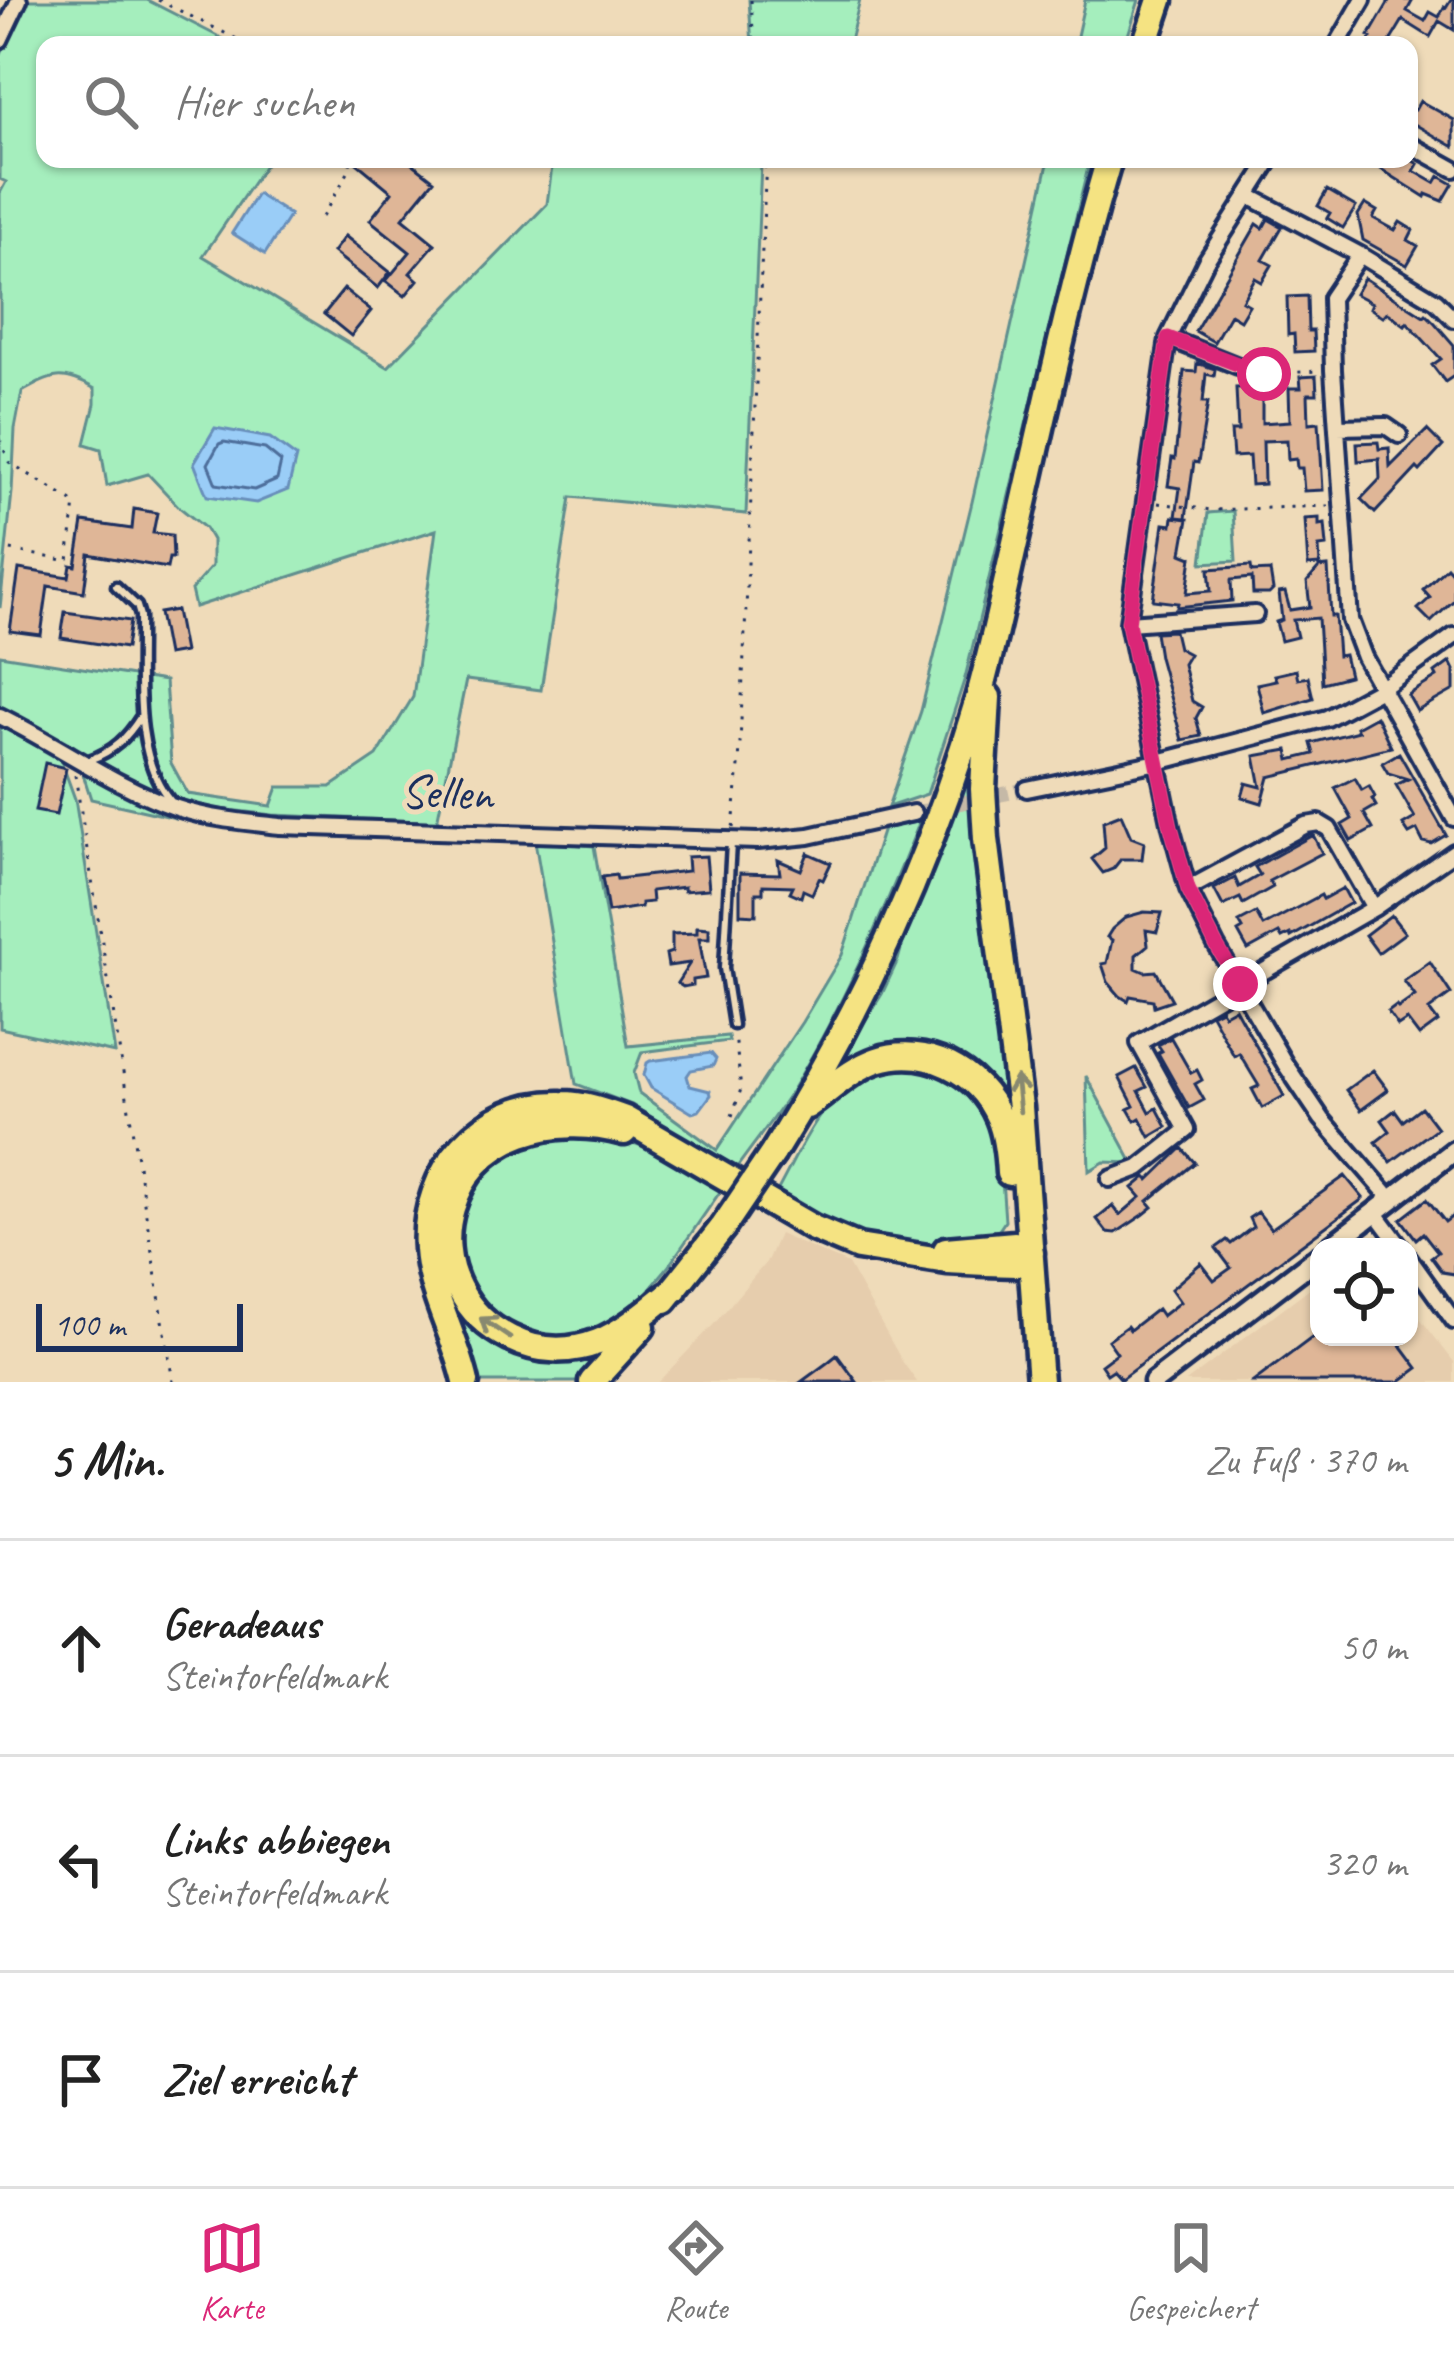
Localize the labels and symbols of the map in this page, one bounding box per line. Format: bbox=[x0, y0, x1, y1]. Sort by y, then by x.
route start bbox=[1237, 347, 1291, 401]
street label: Sellen bbox=[400, 760, 496, 824]
route end bbox=[1213, 957, 1267, 1011]
one-way arrow bbox=[1006, 1075, 1029, 1114]
scale bar bbox=[36, 1298, 243, 1351]
one-way arrow bbox=[479, 1315, 513, 1340]

